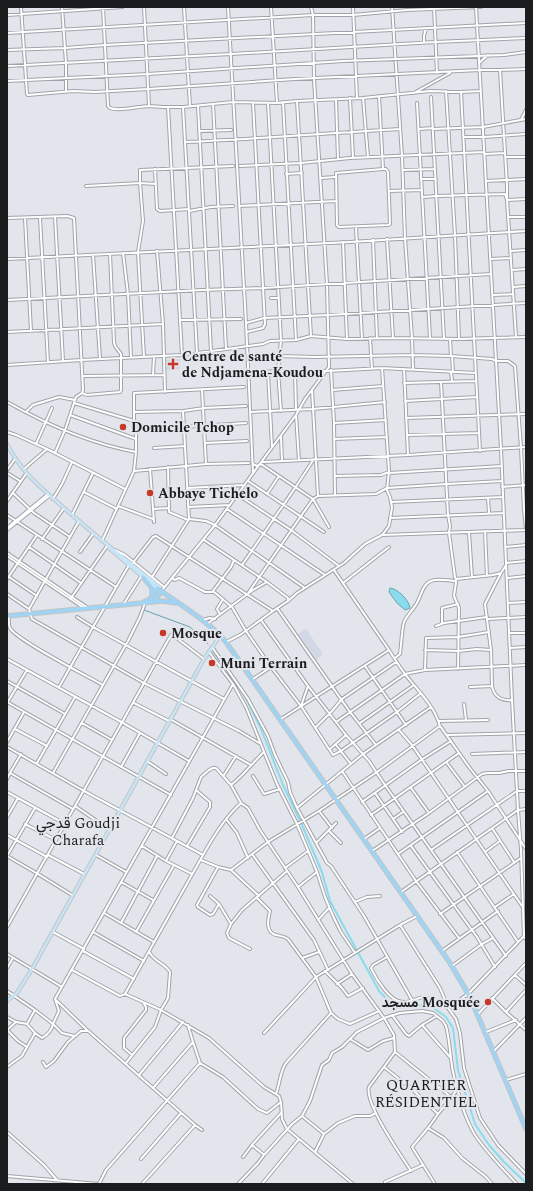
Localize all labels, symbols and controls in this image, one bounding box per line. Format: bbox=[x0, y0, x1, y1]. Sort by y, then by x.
place label: Centre de santé de Ndjamena-Koudou bbox=[182, 346, 324, 383]
marker: Centre de santé de Ndjamena-Koudou bbox=[167, 358, 179, 370]
place label: Domicile Tchop bbox=[131, 417, 234, 438]
marker: Domicile Tchop bbox=[118, 422, 128, 432]
place label: Abbaye Tichelo bbox=[158, 483, 259, 504]
marker: Abbaye Tichelo bbox=[145, 488, 155, 498]
place label: Mosque bbox=[171, 623, 222, 644]
marker: Mosque bbox=[158, 628, 168, 638]
place label: Muni Terrain bbox=[220, 653, 308, 674]
marker: Muni Terrain bbox=[207, 658, 217, 668]
district label: قدجي Goudji Charafa bbox=[36, 812, 120, 852]
place label: مسجد Mosquée bbox=[382, 992, 480, 1013]
marker: مسجد Mosquée bbox=[483, 997, 493, 1007]
district label: QUARTIER RÉSIDENTIEL bbox=[375, 1074, 477, 1114]

